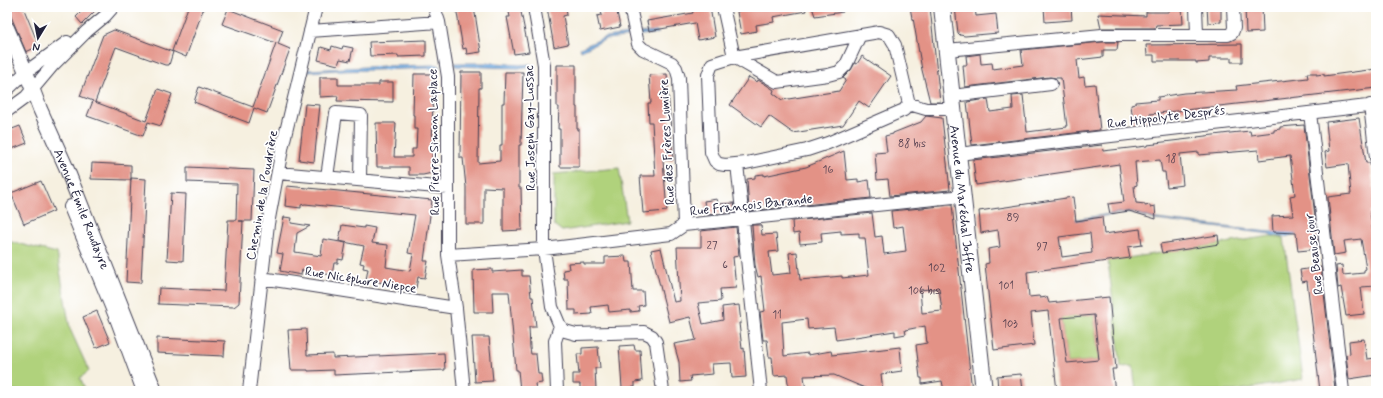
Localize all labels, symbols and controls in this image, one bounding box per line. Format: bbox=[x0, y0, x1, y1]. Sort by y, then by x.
north arrow bbox=[18, 18, 58, 58]
text: N bbox=[32, 39, 41, 54]
street label: Rue Joseph Gay-Lussac bbox=[521, 65, 540, 191]
street label: Rue Pierre-Simon Laplace bbox=[425, 68, 444, 216]
street label: Rue des Frères Lumière bbox=[656, 78, 679, 205]
street label: Rue Hippolyte Després bbox=[1106, 102, 1226, 133]
street label: Avenue du Maréchal Joffre bbox=[945, 124, 978, 274]
street label: Chemin de la Poudrière bbox=[243, 129, 282, 262]
house number: 88 bis bbox=[898, 137, 926, 151]
street label: Avenue Émile Roudayre bbox=[49, 146, 113, 272]
house number: 18 bbox=[1166, 152, 1176, 166]
house number: 16 bbox=[823, 163, 834, 177]
street label: Rue François Barande bbox=[689, 191, 813, 220]
house number: 89 bbox=[1007, 211, 1019, 225]
street label: Rue Beausejour bbox=[1301, 211, 1328, 296]
house number: 27 bbox=[707, 239, 718, 253]
house number: 97 bbox=[1037, 240, 1048, 254]
house number: 6 bbox=[722, 258, 728, 272]
house number: 102 bbox=[928, 261, 946, 275]
street label: Rue Nicéphore Niepce bbox=[304, 263, 418, 298]
house number: 101 bbox=[998, 279, 1014, 293]
house number: 106 bis bbox=[908, 284, 940, 298]
house number: 11 bbox=[772, 308, 782, 322]
house number: 103 bbox=[1002, 317, 1018, 331]

